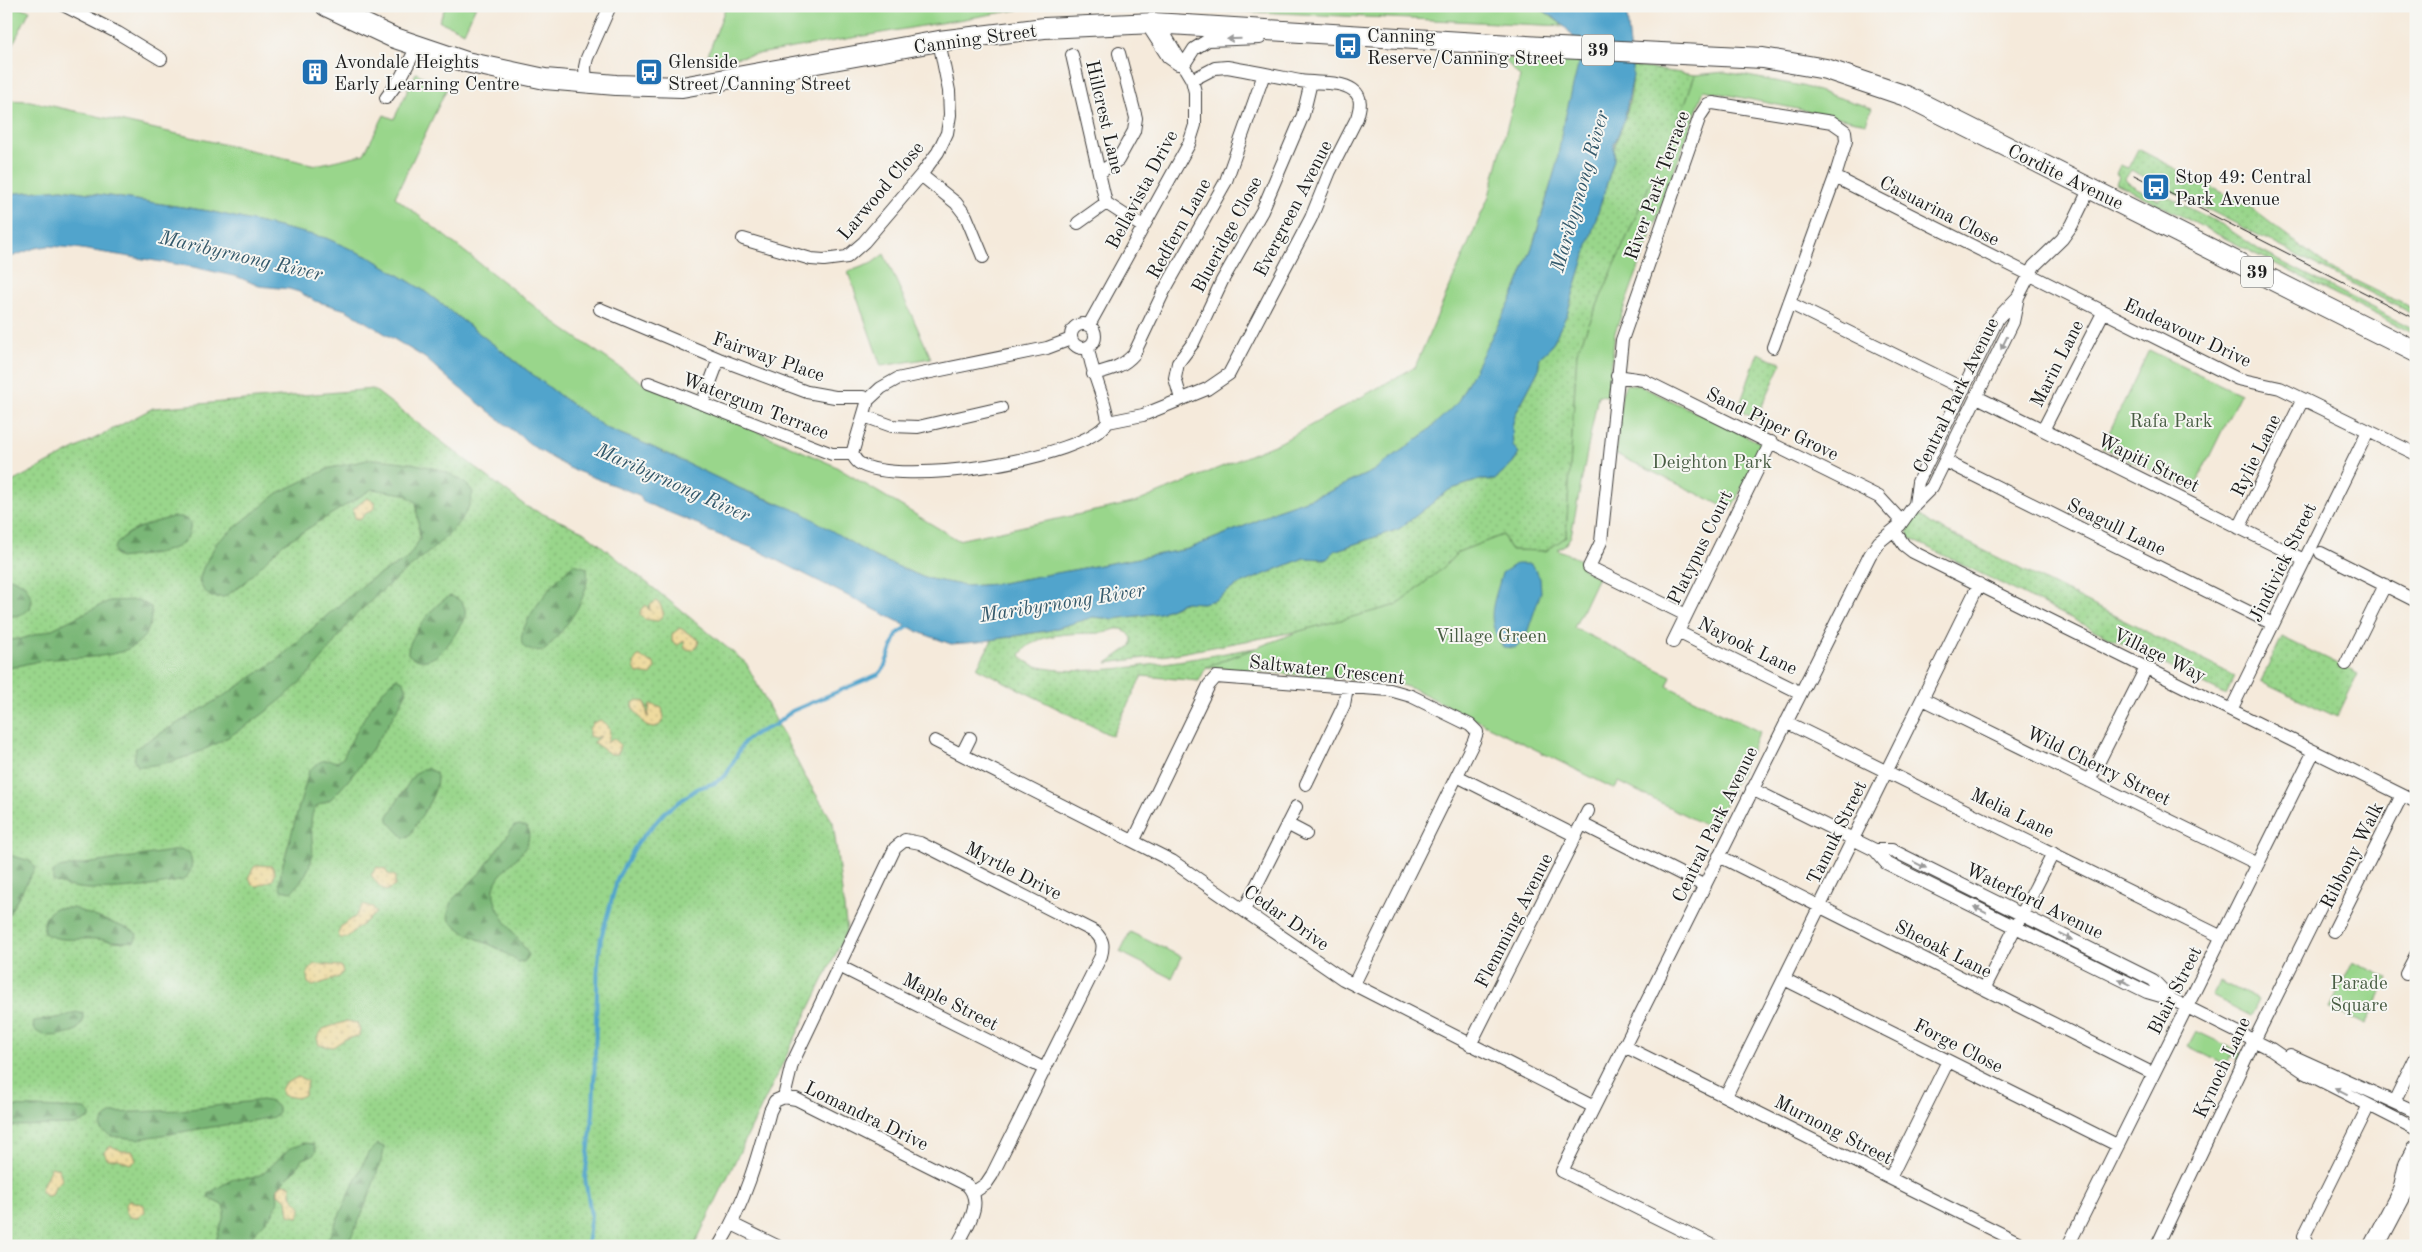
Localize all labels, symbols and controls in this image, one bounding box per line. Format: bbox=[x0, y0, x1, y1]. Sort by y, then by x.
street label: Canning Street bbox=[913, 22, 1038, 59]
place label: Canning Reserve/Canning Street bbox=[1367, 28, 1565, 69]
bus stop icon: Canning Reserve/Canning Street bbox=[1333, 31, 1363, 61]
road number: 39 bbox=[1582, 34, 1614, 66]
one-way arrow bbox=[1226, 35, 1242, 43]
place label: Avondale Heights Early Learning Centre bbox=[334, 54, 520, 95]
place label: Glenside Street/Canning Street bbox=[668, 54, 851, 95]
building icon: Avondale Heights Early Learning Centre bbox=[300, 57, 330, 87]
bus stop icon: Glenside Street/Canning Street bbox=[634, 57, 664, 87]
street label: Hillcrest Lane bbox=[1081, 59, 1126, 176]
water label: Maribyrnong River bbox=[1548, 108, 1614, 276]
street label: River Park Terrace bbox=[1623, 109, 1694, 263]
street label: Bellavista Drive bbox=[1104, 128, 1182, 253]
street label: Evergreen Avenue bbox=[1252, 138, 1337, 280]
street label: Larwood Close bbox=[835, 139, 928, 244]
street label: Cordite Avenue bbox=[2004, 142, 2126, 214]
place label: Stop 49: Central Park Avenue bbox=[2175, 169, 2311, 210]
bus stop icon: Stop 49: Central Park Avenue bbox=[2141, 172, 2171, 202]
street label: Blueridge Close bbox=[1190, 174, 1267, 296]
street label: Casuarina Close bbox=[1876, 174, 2002, 251]
street label: Redfern Lane bbox=[1145, 176, 1216, 283]
water label: Maribyrnong River bbox=[156, 228, 325, 286]
road number: 39 bbox=[2241, 256, 2273, 288]
street label: Endeavour Drive bbox=[2120, 296, 2254, 372]
street label: Central Park Avenue bbox=[1911, 315, 2003, 477]
street label: Marin Lane bbox=[2028, 318, 2088, 411]
street label: Fairway Place bbox=[710, 330, 827, 386]
one-way arrow bbox=[1999, 336, 2007, 350]
street label: Watergum Terrace bbox=[679, 371, 831, 444]
street label: Sand Piper Grove bbox=[1703, 385, 1841, 465]
street label: Rylie Lane bbox=[2229, 412, 2285, 500]
park label: Rafa Park bbox=[2129, 413, 2213, 432]
street label: Wapiti Street bbox=[2094, 431, 2202, 497]
water label: Maribyrnong River bbox=[591, 440, 753, 527]
park label: Deighton Park bbox=[1652, 454, 1772, 473]
street label: Platypus Court bbox=[1665, 488, 1737, 608]
street label: Seagull Lane bbox=[2064, 496, 2168, 560]
street label: Jindivick Street bbox=[2247, 501, 2321, 626]
water label: Maribyrnong River bbox=[977, 581, 1147, 627]
street label: Nayook Lane bbox=[1694, 615, 1800, 679]
street label: Village Way bbox=[2109, 626, 2208, 687]
park label: Village Green bbox=[1435, 628, 1547, 647]
street label: Saltwater Crescent bbox=[1248, 654, 1406, 689]
street label: Wild Cherry Street bbox=[2023, 724, 2173, 810]
street label: Central Park Avenue bbox=[1670, 744, 1762, 906]
street label: Tamuk Street bbox=[1805, 778, 1871, 888]
street label: Melia Lane bbox=[1967, 786, 2057, 843]
street label: Ribbony Walk bbox=[2318, 800, 2388, 912]
street label: Myrtle Drive bbox=[962, 840, 1064, 905]
street label: Flemming Avenue bbox=[1473, 851, 1557, 991]
one-way arrow bbox=[1913, 860, 1928, 869]
street label: Waterford Avenue bbox=[1962, 861, 2106, 944]
street label: Cedar Drive bbox=[1239, 883, 1332, 955]
one-way arrow bbox=[1972, 906, 1987, 914]
street label: Sheoak Lane bbox=[1891, 918, 1994, 983]
one-way arrow bbox=[2059, 933, 2073, 941]
street label: Blair Street bbox=[2146, 944, 2207, 1038]
street label: Maple Street bbox=[899, 971, 1001, 1035]
park label: Parade Square bbox=[2330, 975, 2388, 1016]
one-way arrow bbox=[2118, 978, 2133, 986]
street label: Kynoch Lane bbox=[2192, 1015, 2255, 1122]
street label: Forge Close bbox=[1910, 1017, 2006, 1078]
street label: Lomandra Drive bbox=[801, 1079, 931, 1155]
one-way arrow bbox=[2334, 1087, 2348, 1095]
street label: Murnong Street bbox=[1771, 1093, 1895, 1169]

